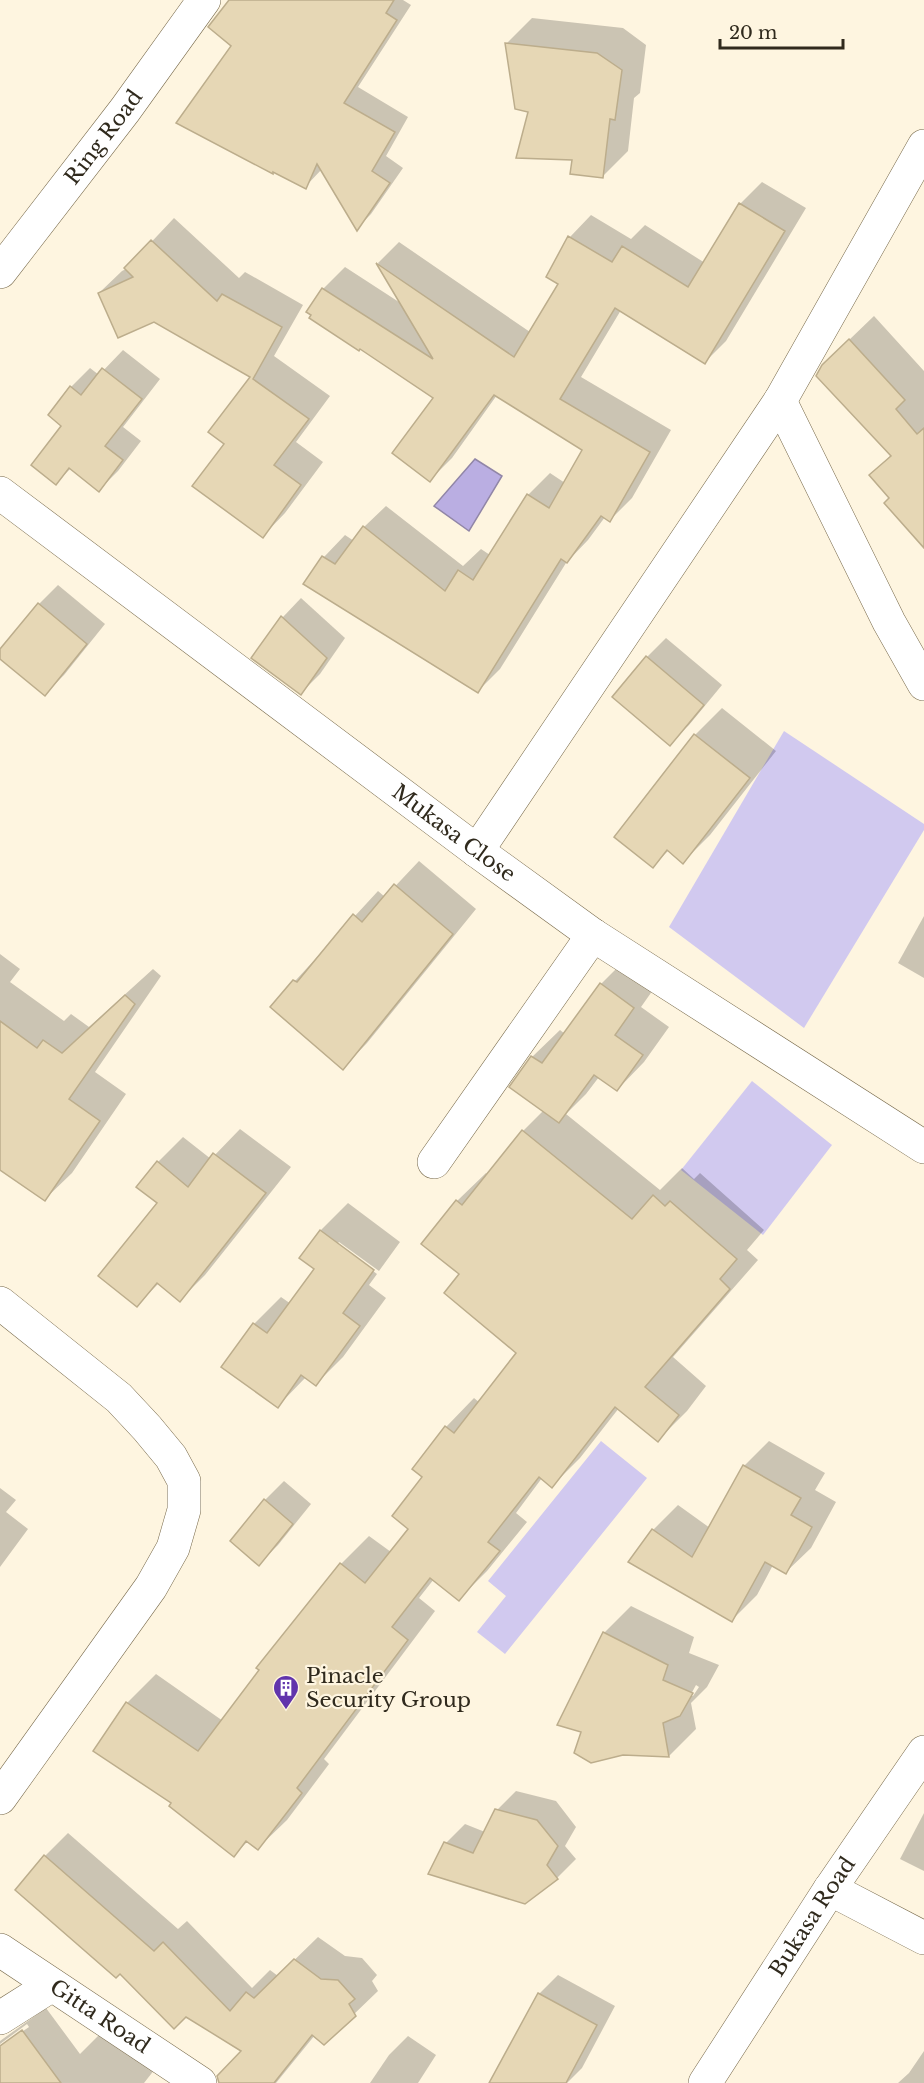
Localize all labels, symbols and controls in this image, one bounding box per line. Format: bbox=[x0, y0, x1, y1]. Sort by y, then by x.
scale bar bbox=[720, 12, 843, 50]
text: 20 m bbox=[729, 22, 777, 44]
street label: Ring Road bbox=[59, 85, 148, 190]
street label: Mukasa Close bbox=[387, 779, 520, 887]
place label: Pinacle Security Group bbox=[306, 1663, 471, 1713]
building icon: Pinacle Security Group bbox=[271, 1673, 301, 1711]
street label: Bukasa Road bbox=[764, 1852, 861, 1981]
street label: Gitta Road bbox=[45, 1974, 155, 2059]

